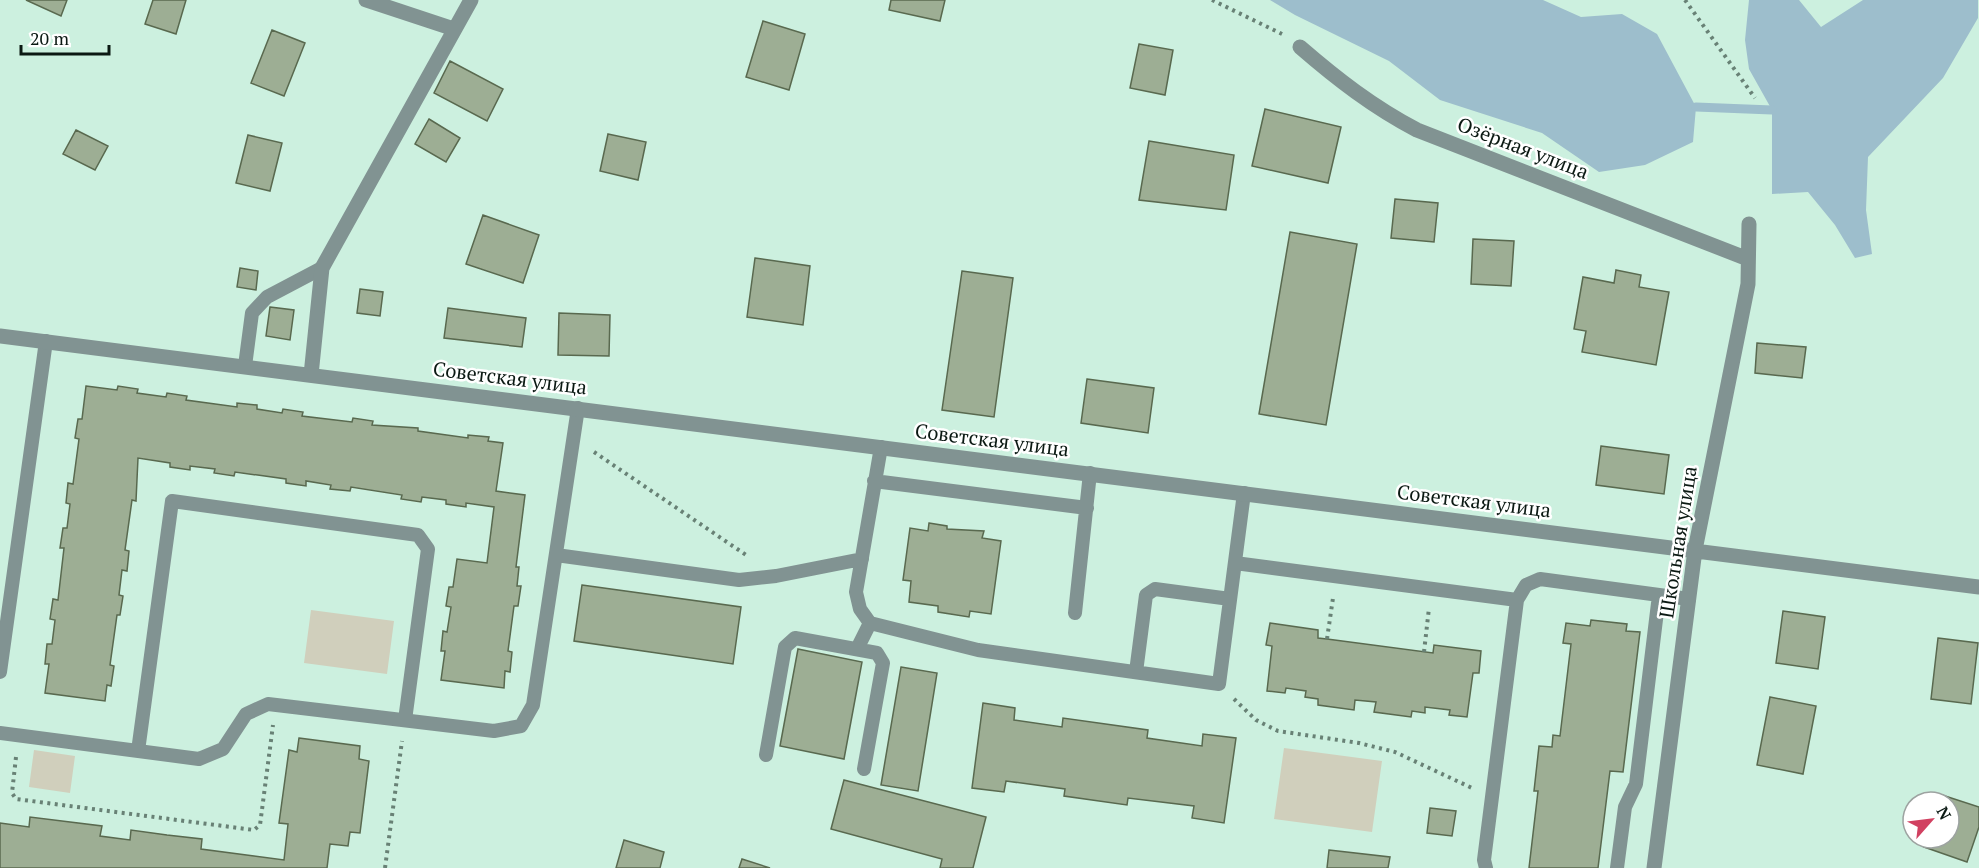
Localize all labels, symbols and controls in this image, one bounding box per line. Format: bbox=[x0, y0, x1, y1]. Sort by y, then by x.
scale bar bbox=[21, 18, 110, 56]
text: 20 m bbox=[30, 26, 70, 50]
street label: Озёрная улица bbox=[1454, 110, 1593, 185]
street label: Советская улица bbox=[432, 355, 589, 400]
street label: Советская улица bbox=[914, 417, 1071, 462]
street label: Школьная улица bbox=[1652, 464, 1703, 620]
street label: Советская улица bbox=[1396, 478, 1553, 523]
north arrow bbox=[1901, 790, 1961, 850]
text: N bbox=[1932, 802, 1957, 823]

